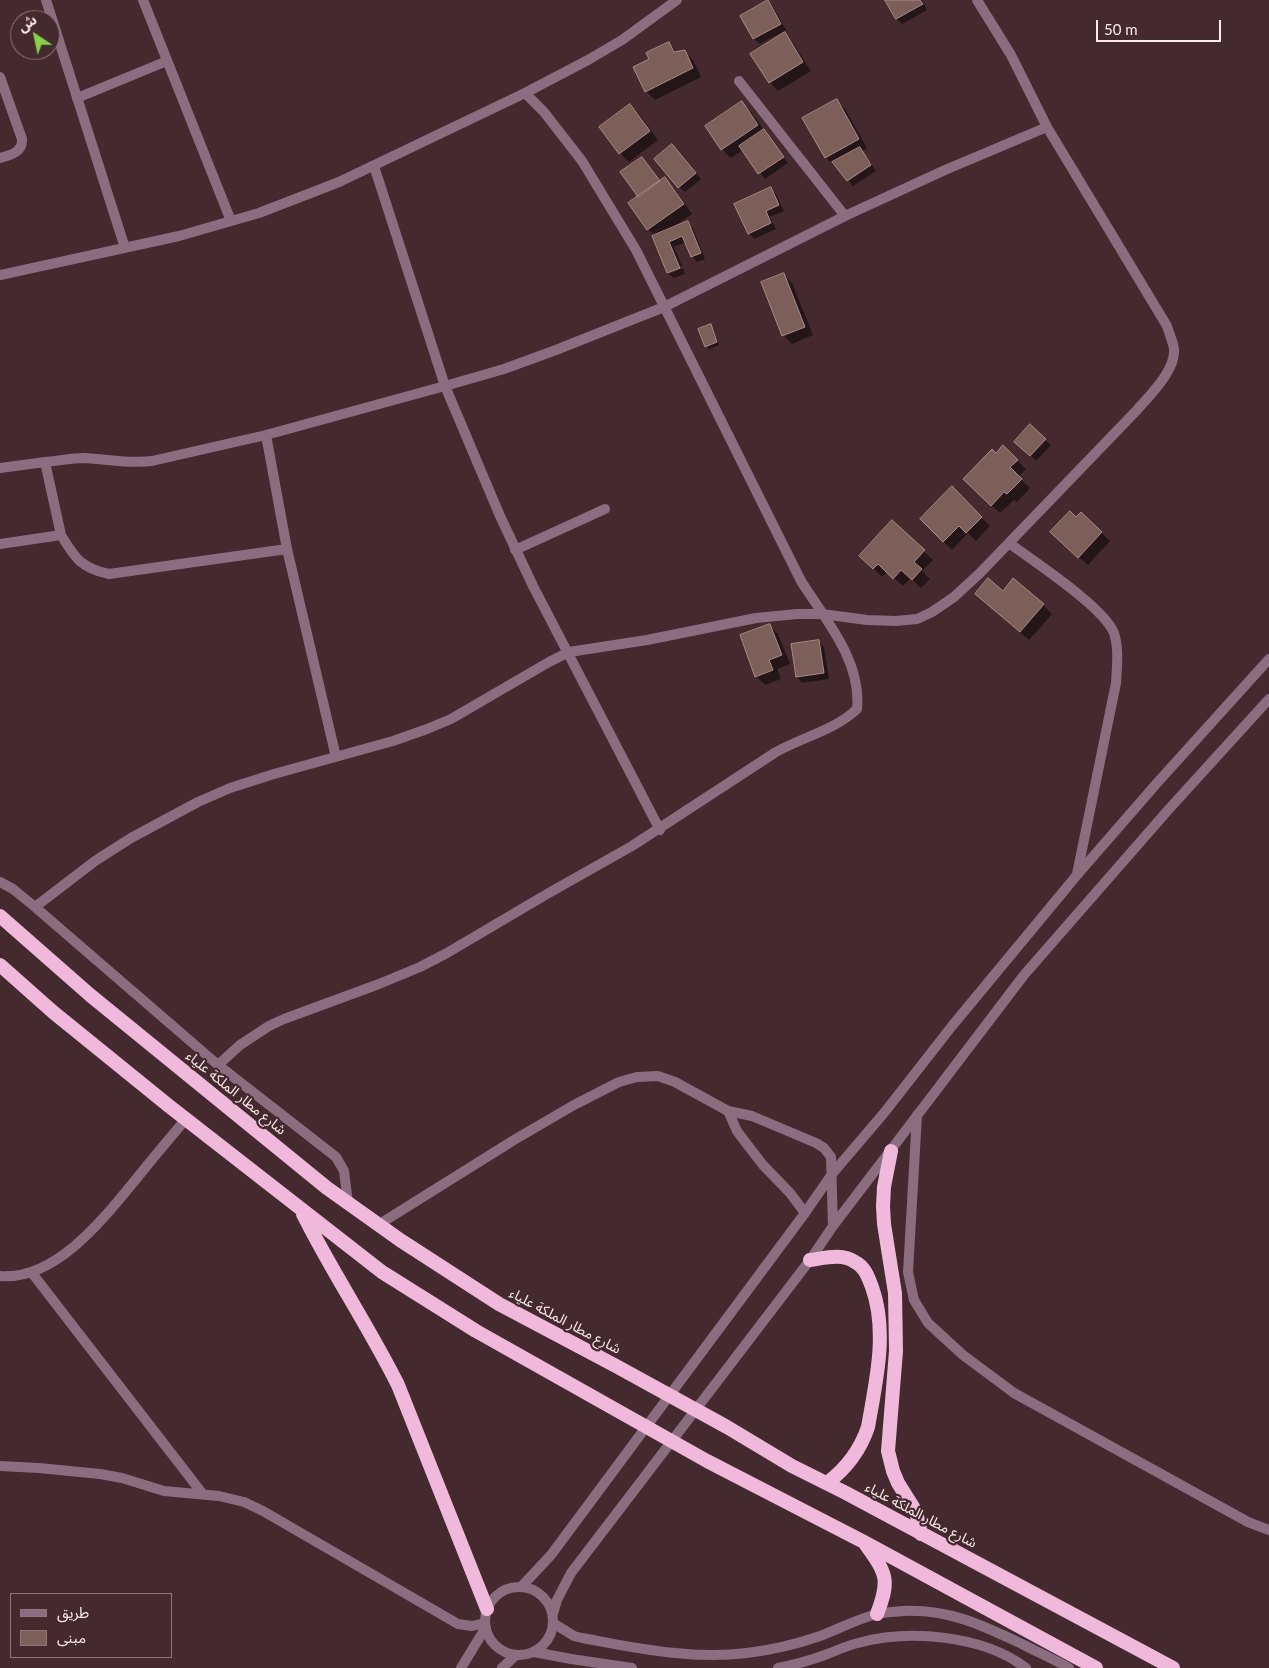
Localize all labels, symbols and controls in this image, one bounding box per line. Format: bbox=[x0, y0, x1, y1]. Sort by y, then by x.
north arrow bbox=[10, 10, 60, 60]
scale bar bbox=[1099, 10, 1224, 42]
text: ش bbox=[14, 11, 40, 35]
text: 50 m bbox=[1104, 20, 1138, 38]
street label: شارع مطار الملكة علياء bbox=[183, 1047, 289, 1139]
street label: شارع مطار الملكة علياء bbox=[506, 1284, 624, 1358]
street label: شارع مطار الملكة علياء bbox=[862, 1478, 980, 1552]
legend bbox=[10, 1593, 172, 1658]
text: طريق bbox=[57, 1603, 89, 1621]
text: مبنى bbox=[57, 1628, 86, 1646]

